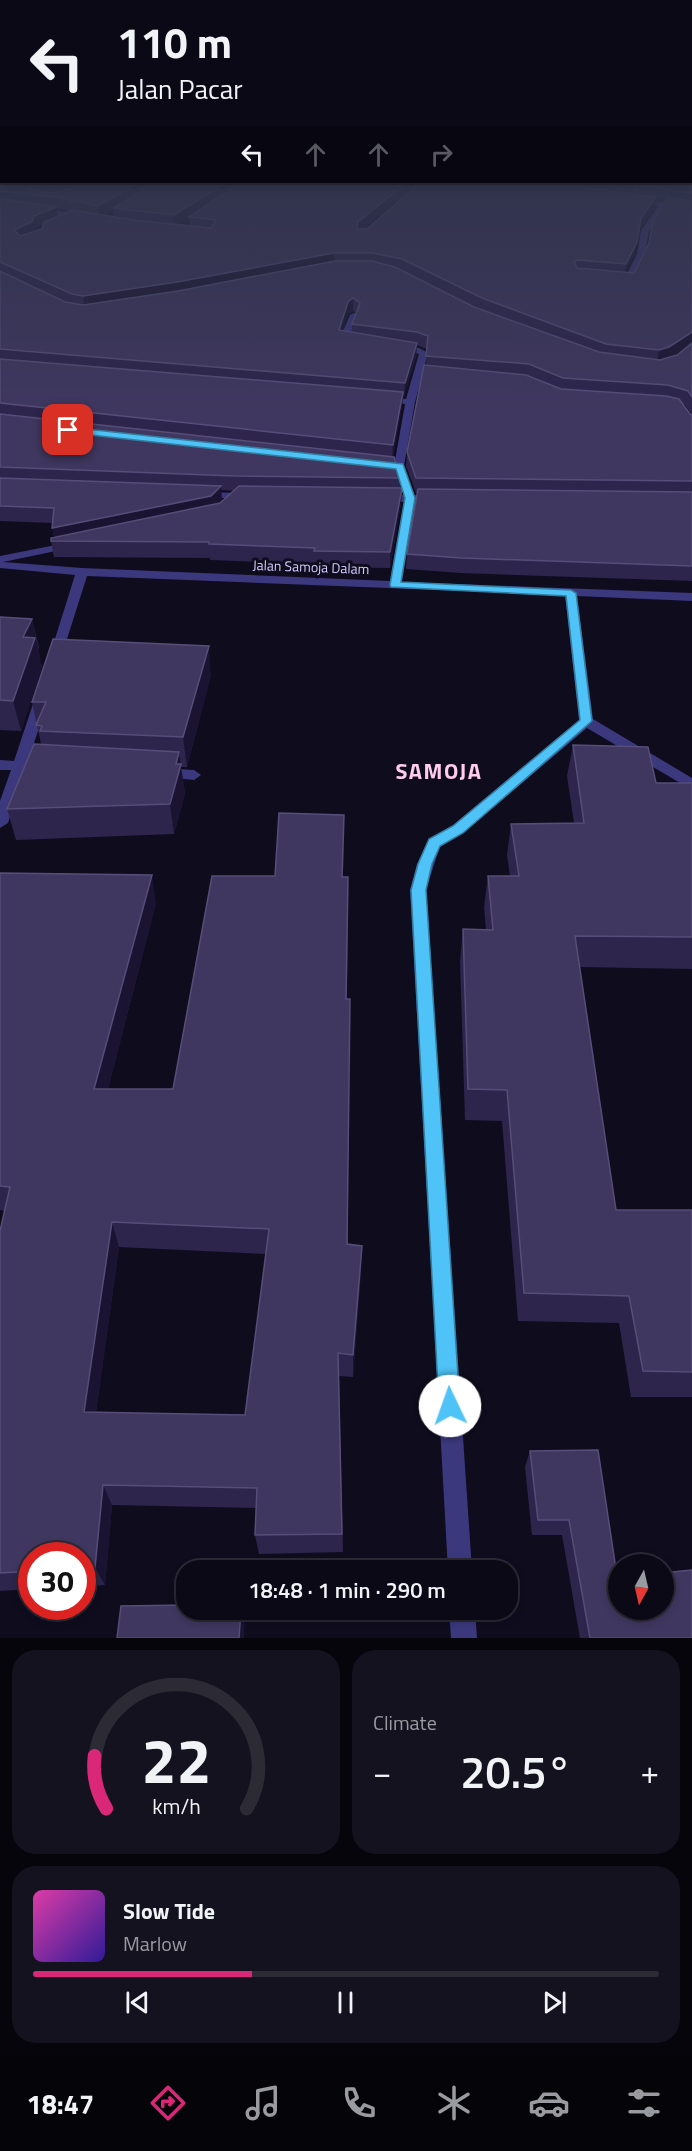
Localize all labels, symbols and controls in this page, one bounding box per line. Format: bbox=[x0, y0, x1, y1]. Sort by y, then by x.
text: 110 m bbox=[117, 10, 232, 74]
icon: left bbox=[18, 24, 96, 102]
text: Jalan Pacar bbox=[117, 68, 243, 109]
icon: left bbox=[236, 138, 269, 171]
icon: ahead bbox=[299, 138, 332, 171]
icon: ahead bbox=[362, 138, 395, 171]
icon: right bbox=[425, 138, 458, 171]
pin bbox=[42, 404, 93, 455]
icon: arrive bbox=[51, 413, 84, 446]
street label: Jalan Samoja Dalam bbox=[252, 554, 370, 579]
district label: SAMOJA bbox=[395, 754, 483, 788]
position arrow bbox=[418, 1374, 482, 1438]
speed limit sign: 30 bbox=[18, 1542, 96, 1620]
north arrow bbox=[608, 1554, 674, 1620]
map controls bbox=[608, 1554, 674, 1620]
text: 18:48 · 1 min · 290 m bbox=[248, 1573, 446, 1607]
text: Climate bbox=[373, 1707, 437, 1738]
text: 22 bbox=[141, 1712, 211, 1807]
text: 20.5° bbox=[460, 1737, 572, 1805]
text: − bbox=[373, 1747, 391, 1797]
text: + bbox=[641, 1747, 659, 1797]
text: km/h bbox=[152, 1790, 200, 1822]
text: Slow Tide bbox=[123, 1894, 215, 1928]
text: Marlow bbox=[123, 1928, 187, 1959]
icon: previous bbox=[121, 1986, 154, 2019]
icon: pause bbox=[329, 1986, 362, 2019]
icon: next bbox=[538, 1986, 571, 2019]
icon: directions bbox=[147, 2082, 189, 2124]
icon: music bbox=[242, 2082, 284, 2124]
icon: phone bbox=[338, 2082, 380, 2124]
icon: climate bbox=[433, 2082, 475, 2124]
icon: car bbox=[528, 2082, 570, 2124]
icon: filters bbox=[623, 2082, 665, 2124]
text: 18:47 bbox=[27, 2083, 94, 2124]

